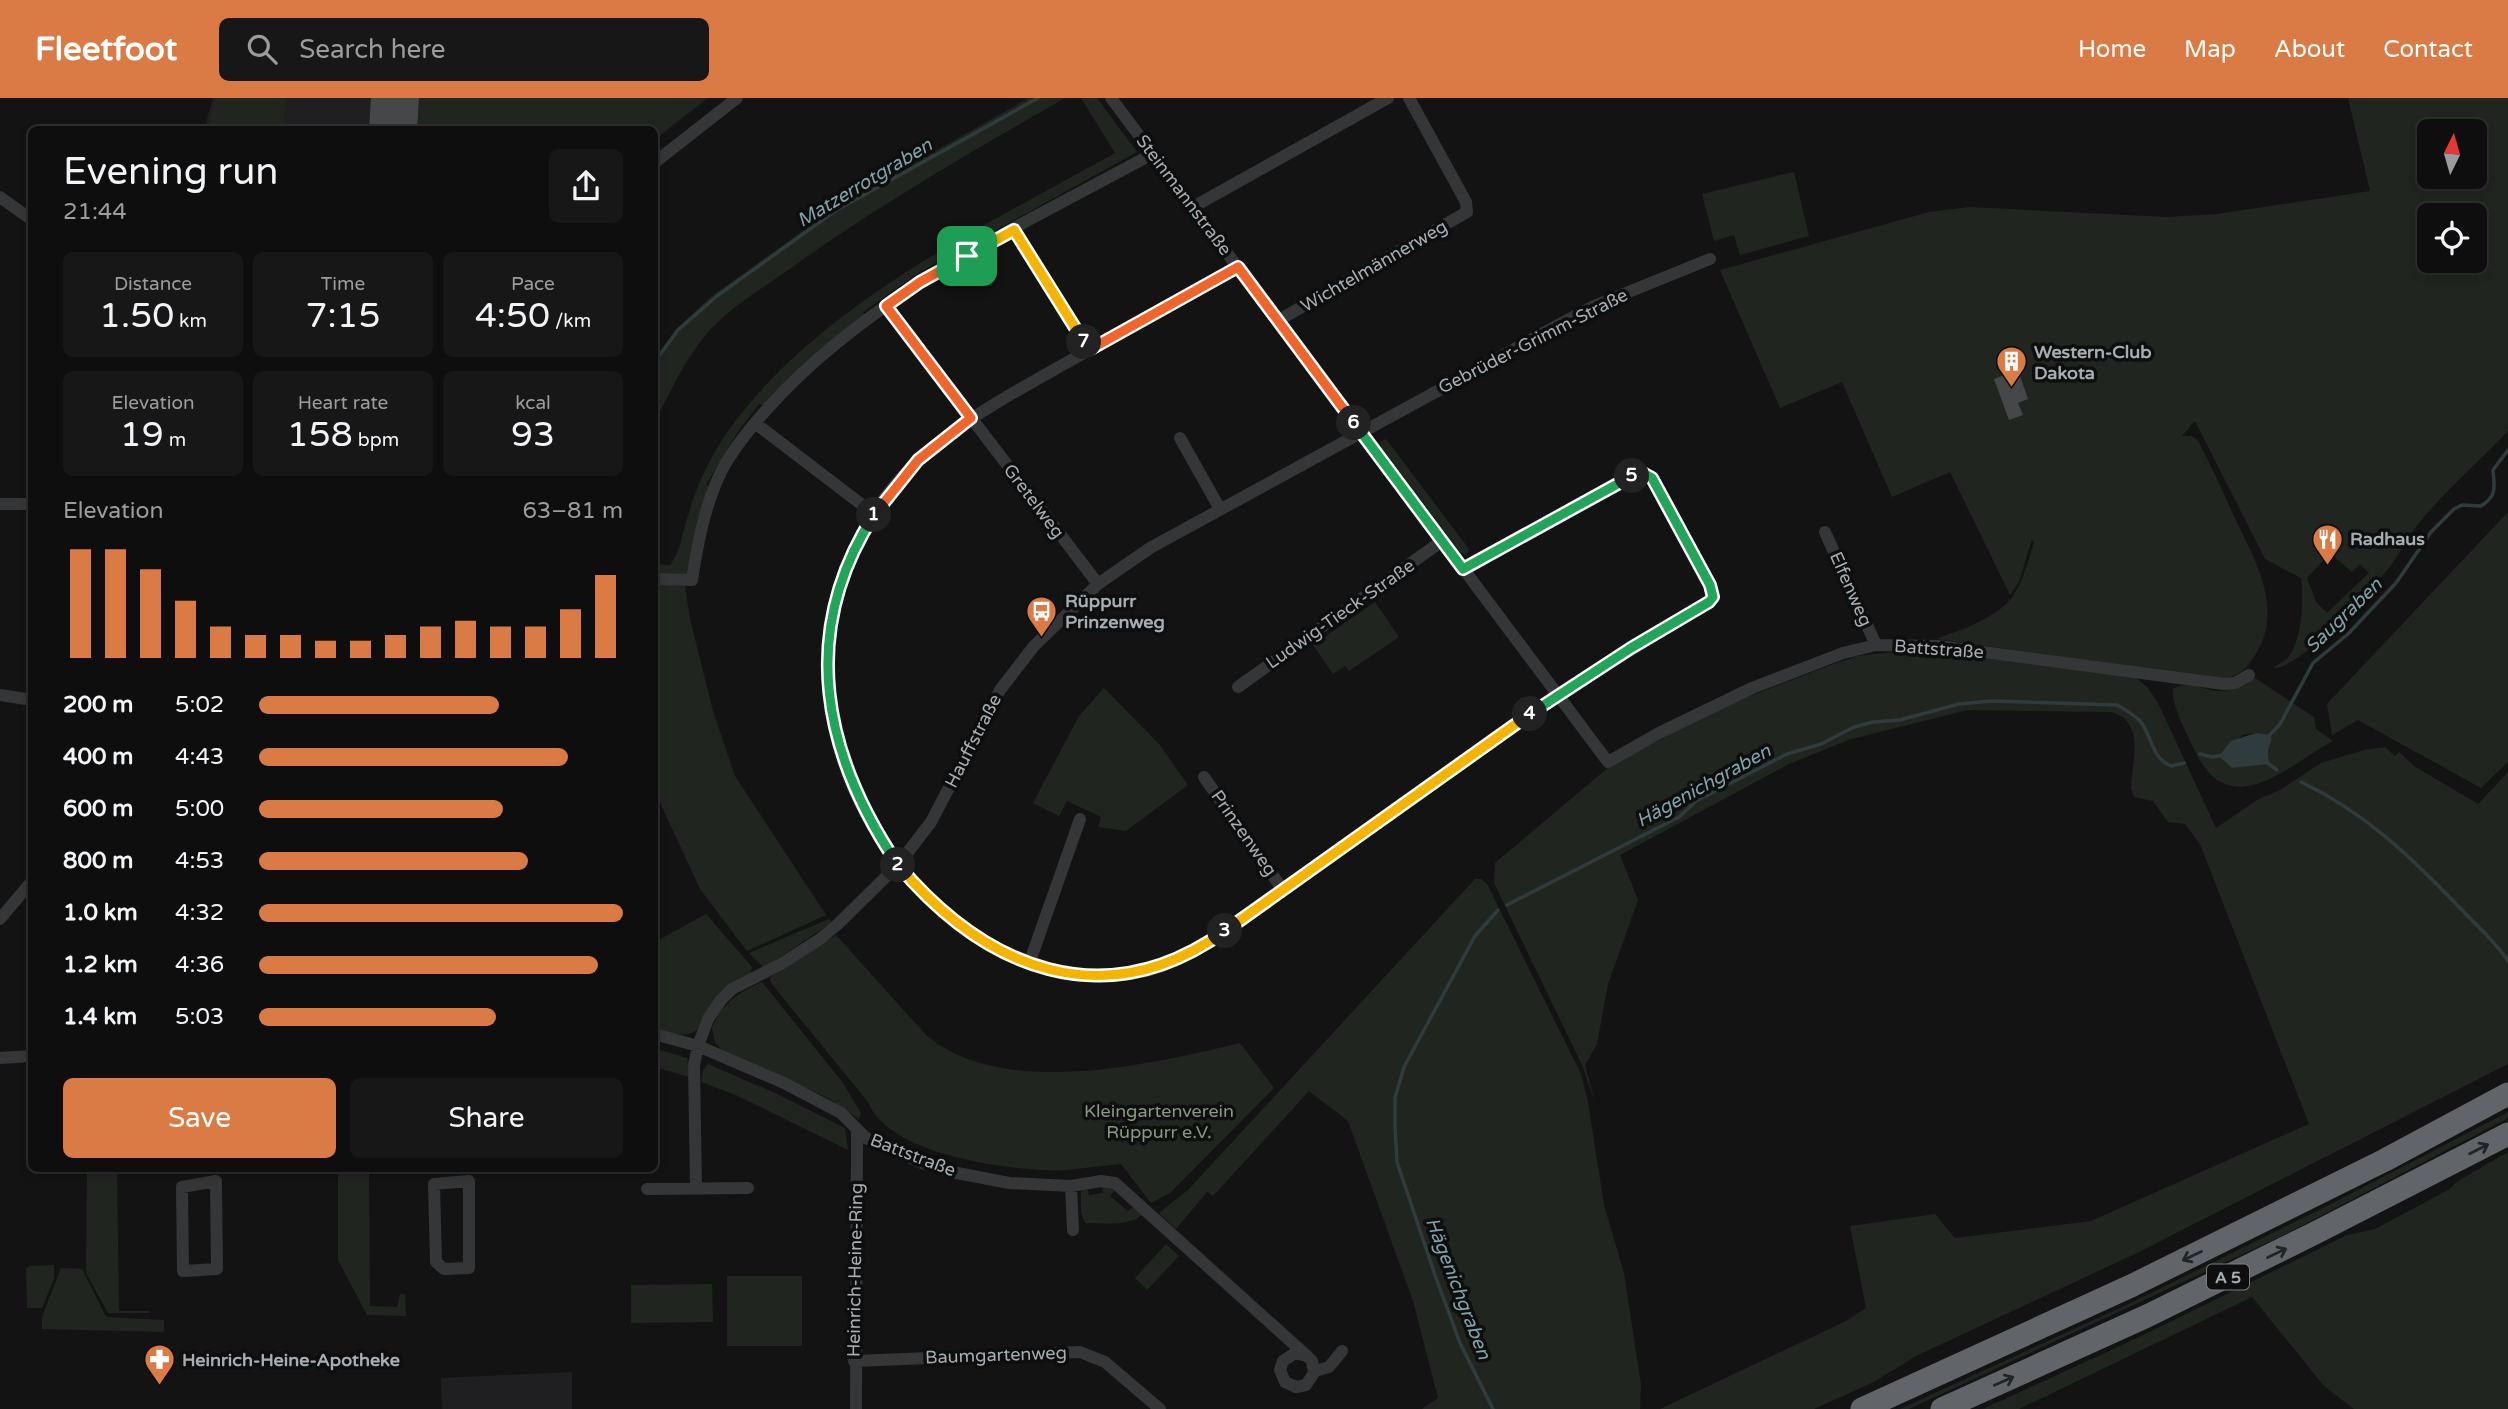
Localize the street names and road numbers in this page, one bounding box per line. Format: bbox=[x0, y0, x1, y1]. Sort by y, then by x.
street label: Steinmannstraße bbox=[1132, 130, 1236, 260]
street label: Wichtelmännerweg bbox=[1297, 215, 1451, 317]
street label: Gebrüder-Grimm-Straße bbox=[1435, 284, 1631, 398]
street label: Gretelweg bbox=[999, 459, 1069, 543]
street label: Elfenweg bbox=[1825, 548, 1877, 630]
street label: Ludwig-Tieck-Straße bbox=[1261, 554, 1419, 674]
street label: Battstraße bbox=[1893, 635, 1985, 663]
street label: Hauffstraße bbox=[940, 691, 1006, 791]
street label: Prinzenweg bbox=[1206, 786, 1282, 880]
street label: Battstraße bbox=[867, 1129, 959, 1181]
street label: Heinrich-Heine-Ring bbox=[842, 1183, 868, 1357]
road number: A 5 bbox=[2207, 1264, 2249, 1289]
street label: Baumgartenweg bbox=[925, 1342, 1067, 1368]

